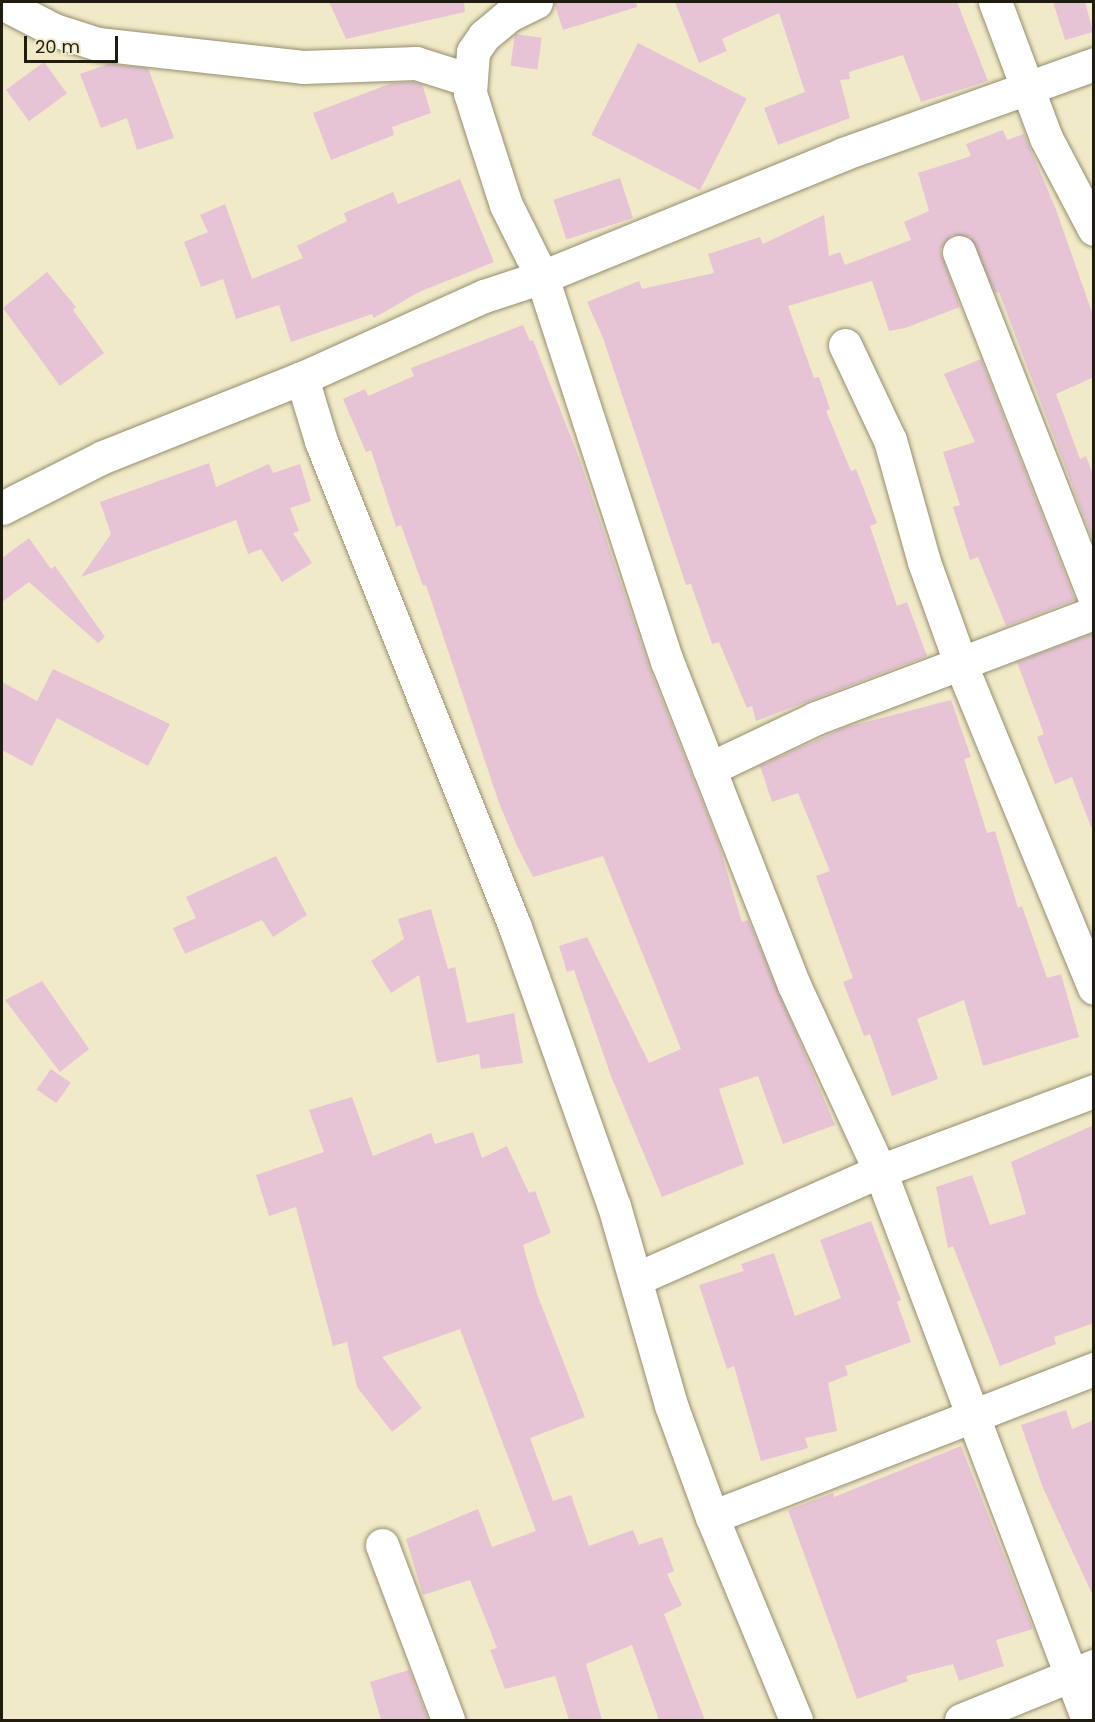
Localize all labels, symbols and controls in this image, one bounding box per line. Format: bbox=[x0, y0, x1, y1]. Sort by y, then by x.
scale bar bbox=[27, 24, 122, 62]
text: 20 m bbox=[35, 34, 80, 59]

